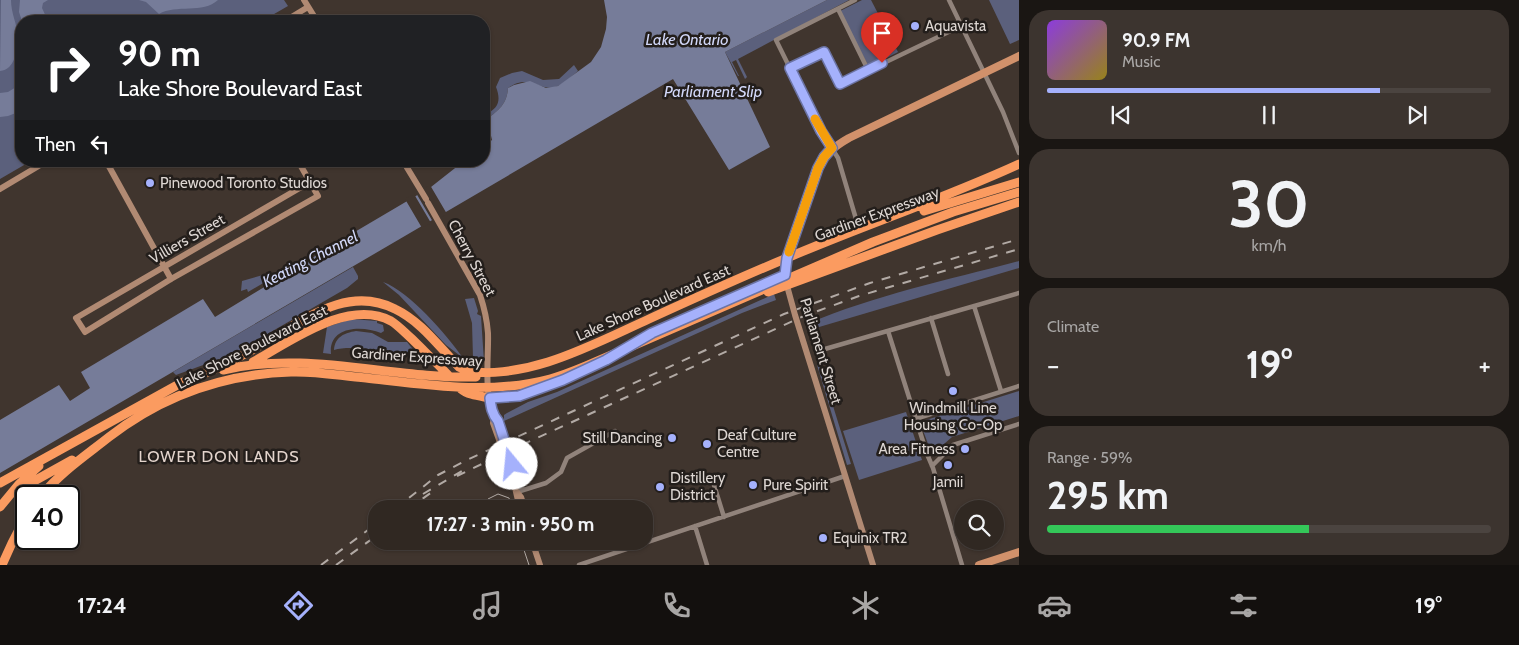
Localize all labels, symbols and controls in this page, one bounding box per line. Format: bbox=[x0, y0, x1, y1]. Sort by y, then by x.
pin bbox=[861, 12, 903, 63]
place label: Aquavista bbox=[925, 17, 987, 35]
icon: arrive bbox=[868, 19, 896, 47]
marker: Aquavista bbox=[909, 20, 921, 32]
text: 90.9 FM bbox=[1122, 29, 1190, 52]
water label: Lake Ontario bbox=[646, 30, 728, 49]
text: 90 m bbox=[118, 32, 201, 75]
icon: right bbox=[35, 35, 100, 100]
text: Music bbox=[1122, 52, 1160, 71]
text: Lake Shore Boulevard East bbox=[118, 75, 362, 102]
water label: Parliament Slip bbox=[664, 82, 762, 101]
icon: previous bbox=[1107, 101, 1135, 129]
icon: pause bbox=[1255, 101, 1283, 129]
icon: next bbox=[1403, 101, 1431, 129]
icon: left bbox=[86, 130, 114, 158]
text: Then bbox=[35, 133, 76, 156]
text: 30 bbox=[1229, 164, 1309, 243]
place label: Pinewood Toronto Studios bbox=[160, 174, 327, 192]
marker: Pinewood Toronto Studios bbox=[144, 177, 156, 189]
street label: Gardiner Expressway bbox=[812, 183, 942, 245]
street label: Villiers Street bbox=[146, 210, 228, 268]
street label: Cherry Street bbox=[444, 217, 500, 299]
water label: Keating Channel bbox=[259, 227, 361, 291]
text: km/h bbox=[1251, 236, 1287, 255]
street label: Lake Shore Boulevard East bbox=[573, 261, 733, 345]
street label: Parliament Street bbox=[796, 296, 846, 406]
street label: Lake Shore Boulevard East bbox=[174, 301, 330, 393]
text: Climate bbox=[1047, 317, 1099, 336]
text: 19° bbox=[1246, 341, 1292, 388]
street label: Gardiner Expressway bbox=[351, 343, 483, 371]
text: − bbox=[1047, 348, 1059, 382]
text: + bbox=[1479, 348, 1491, 382]
marker: Windmill Line Housing Co-Op bbox=[947, 385, 959, 397]
place label: Windmill Line Housing Co-Op bbox=[904, 399, 1002, 434]
place label: Deaf Culture Centre bbox=[717, 426, 797, 461]
place label: Still Dancing bbox=[583, 429, 663, 447]
marker: Still Dancing bbox=[666, 432, 678, 444]
position arrow bbox=[485, 437, 537, 489]
marker: Deaf Culture Centre bbox=[701, 438, 713, 450]
place label: Area Fitness bbox=[879, 440, 955, 458]
marker: Area Fitness bbox=[959, 443, 971, 455]
district label: LOWER DON LANDS bbox=[139, 447, 300, 466]
text: Range · 59% bbox=[1047, 448, 1133, 467]
marker: Jamii bbox=[942, 459, 954, 471]
place label: Distillery District bbox=[670, 469, 726, 504]
text: 295 km bbox=[1047, 472, 1169, 519]
place label: Jamii bbox=[932, 473, 963, 491]
place label: Pure Spirit bbox=[763, 476, 828, 494]
marker: Pure Spirit bbox=[747, 479, 759, 491]
marker: Distillery District bbox=[654, 481, 666, 493]
speed limit sign: 40 bbox=[15, 485, 80, 550]
map controls bbox=[954, 500, 1004, 550]
button: search bbox=[954, 500, 1004, 550]
text: 17:27 · 3 min · 950 m bbox=[427, 513, 594, 536]
place label: Equinix TR2 bbox=[833, 529, 908, 547]
marker: Equinix TR2 bbox=[817, 532, 829, 544]
icon: directions bbox=[281, 588, 316, 623]
icon: music bbox=[470, 588, 505, 623]
icon: phone bbox=[659, 588, 694, 623]
icon: climate bbox=[848, 588, 883, 623]
icon: car bbox=[1037, 588, 1072, 623]
icon: filters bbox=[1226, 588, 1261, 623]
text: 17:24 bbox=[77, 592, 127, 619]
text: 19° bbox=[1415, 592, 1442, 619]

